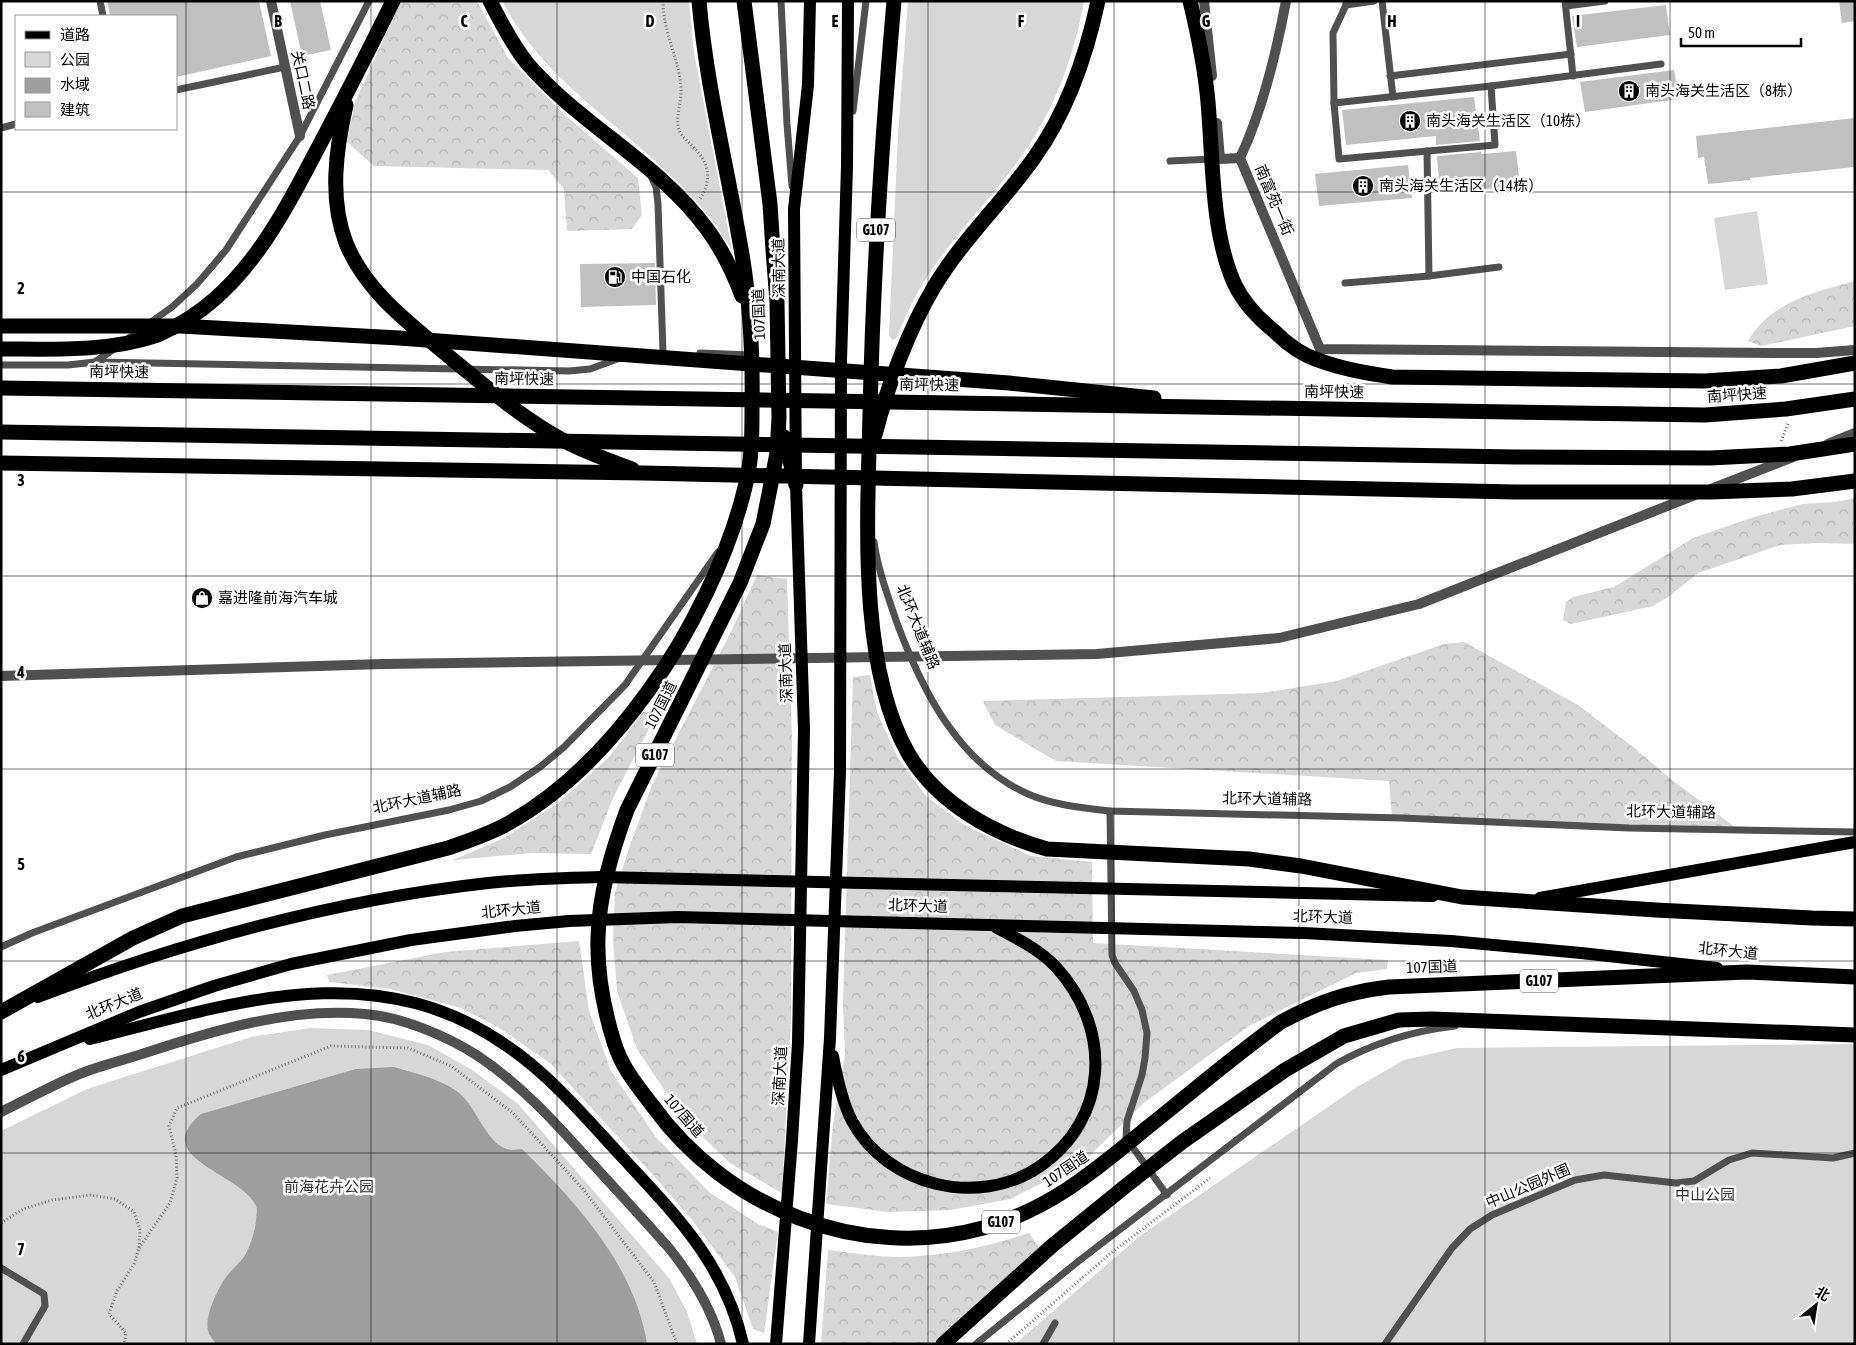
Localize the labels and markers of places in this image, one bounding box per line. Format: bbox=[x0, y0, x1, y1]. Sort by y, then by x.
building icon: 南头海关生活区（8栋） bbox=[1617, 79, 1641, 103]
place label: 南头海关生活区（8栋） bbox=[1645, 82, 1802, 99]
building icon: 南头海关生活区（10栋） bbox=[1398, 109, 1422, 133]
place label: 南头海关生活区（10栋） bbox=[1426, 112, 1590, 129]
building icon: 南头海关生活区（14栋） bbox=[1351, 174, 1375, 198]
place label: 南头海关生活区（14栋） bbox=[1379, 177, 1543, 194]
fuel station icon: 中国石化 bbox=[603, 265, 627, 289]
place label: 中国石化 bbox=[631, 268, 691, 285]
shop icon: 嘉进隆前海汽车城 bbox=[190, 586, 214, 610]
place label: 嘉进隆前海汽车城 bbox=[218, 589, 338, 606]

